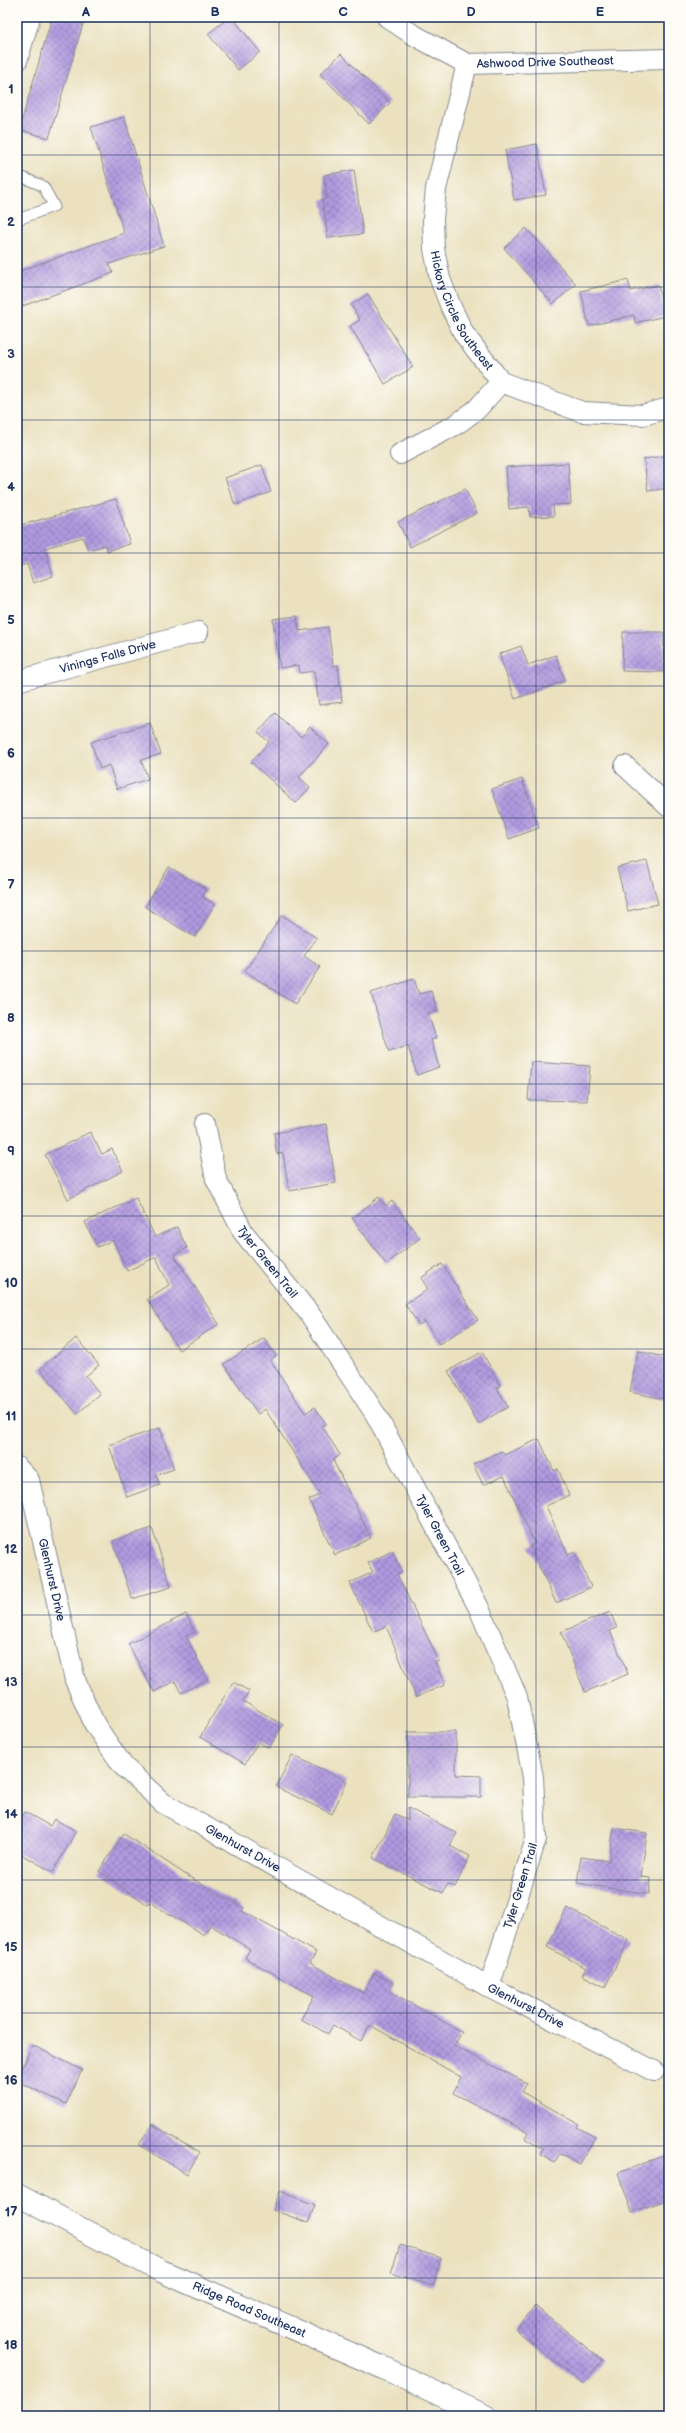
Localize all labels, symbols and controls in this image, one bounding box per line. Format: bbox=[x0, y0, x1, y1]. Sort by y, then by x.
text: A bbox=[81, 4, 90, 20]
text: B bbox=[210, 4, 220, 20]
text: C bbox=[338, 4, 348, 20]
text: D bbox=[466, 4, 476, 20]
text: E bbox=[596, 4, 605, 20]
street label: Ashwood Drive Southeast bbox=[476, 53, 614, 71]
text: 1 bbox=[8, 81, 14, 97]
text: 2 bbox=[7, 214, 15, 230]
street label: Hickory Circle Southeast bbox=[427, 249, 497, 373]
text: 3 bbox=[7, 346, 15, 362]
text: 4 bbox=[7, 479, 15, 495]
text: 5 bbox=[7, 612, 15, 628]
street label: Vinings Falls Drive bbox=[58, 636, 158, 677]
text: 6 bbox=[7, 745, 15, 761]
text: 7 bbox=[7, 877, 15, 893]
text: 8 bbox=[7, 1010, 15, 1026]
text: 9 bbox=[7, 1143, 15, 1159]
street label: Tyler Green Trail bbox=[234, 1223, 301, 1301]
text: 10 bbox=[4, 1275, 18, 1291]
text: 11 bbox=[6, 1408, 16, 1424]
street label: Tyler Green Trail bbox=[412, 1492, 468, 1578]
street label: Glenhurst Drive bbox=[35, 1537, 69, 1622]
text: 12 bbox=[4, 1541, 18, 1557]
text: 13 bbox=[4, 1674, 18, 1690]
text: 14 bbox=[4, 1806, 18, 1822]
street label: Glenhurst Drive bbox=[202, 1821, 283, 1875]
street label: Tyler Green Trail bbox=[501, 1841, 541, 1931]
text: 15 bbox=[5, 1939, 18, 1955]
street label: Glenhurst Drive bbox=[485, 1980, 567, 2032]
text: 16 bbox=[4, 2072, 18, 2088]
text: 17 bbox=[5, 2204, 17, 2220]
street label: Ridge Road Southeast bbox=[190, 2278, 308, 2341]
text: 18 bbox=[4, 2337, 18, 2353]

